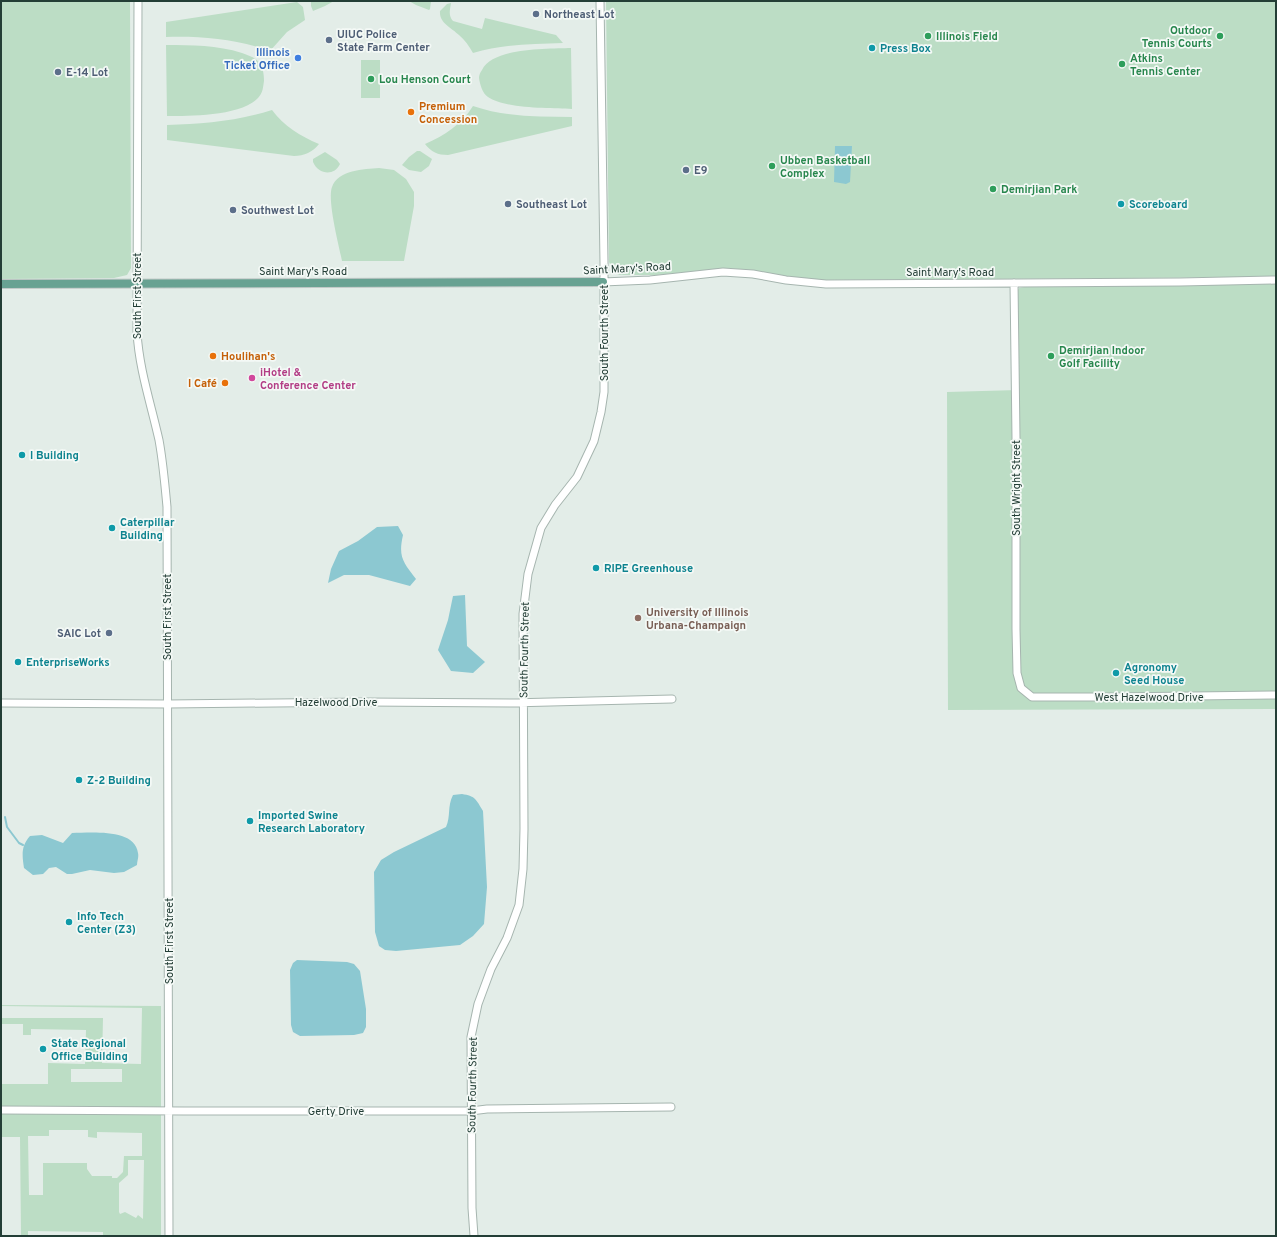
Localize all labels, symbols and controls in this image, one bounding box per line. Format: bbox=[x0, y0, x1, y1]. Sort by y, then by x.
place label: Northeast Lot bbox=[544, 8, 615, 22]
marker: Northeast Lot bbox=[531, 9, 541, 19]
place label: Outdoor Tennis Courts bbox=[1142, 24, 1212, 51]
place label: UIUC Police State Farm Center bbox=[337, 28, 430, 55]
place label: Illinois Field bbox=[936, 30, 998, 44]
marker: Illinois Field bbox=[923, 31, 933, 41]
marker: Outdoor Tennis Courts bbox=[1215, 31, 1225, 41]
marker: UIUC Police State Farm Center bbox=[324, 35, 334, 45]
place label: Press Box bbox=[880, 42, 932, 56]
marker: Press Box bbox=[867, 43, 877, 53]
place label: Illinois Ticket Office bbox=[224, 46, 290, 73]
place label: Atkins Tennis Center bbox=[1130, 52, 1201, 79]
marker: Illinois Ticket Office bbox=[293, 53, 303, 63]
marker: Atkins Tennis Center bbox=[1117, 59, 1127, 69]
place label: E-14 Lot bbox=[66, 66, 108, 80]
marker: E-14 Lot bbox=[53, 67, 63, 77]
place label: Lou Henson Court bbox=[379, 73, 471, 87]
marker: Lou Henson Court bbox=[366, 74, 376, 84]
place label: Premium Concession bbox=[419, 100, 477, 127]
marker: Premium Concession bbox=[406, 107, 416, 117]
place label: Ubben Basketball Complex bbox=[780, 154, 870, 181]
marker: Ubben Basketball Complex bbox=[767, 161, 777, 171]
place label: E9 bbox=[694, 164, 708, 178]
marker: E9 bbox=[681, 165, 691, 175]
place label: Demirjian Park bbox=[1001, 183, 1077, 197]
marker: Demirjian Park bbox=[988, 184, 998, 194]
place label: Southeast Lot bbox=[516, 198, 587, 212]
place label: Scoreboard bbox=[1129, 198, 1188, 212]
marker: Southeast Lot bbox=[503, 199, 513, 209]
marker: Scoreboard bbox=[1116, 199, 1126, 209]
place label: Southwest Lot bbox=[241, 204, 314, 218]
marker: Southwest Lot bbox=[228, 205, 238, 215]
street label: South First Street bbox=[131, 253, 145, 339]
street label: Saint Mary's Road bbox=[583, 260, 671, 278]
street label: Saint Mary's Road bbox=[259, 265, 347, 279]
street label: Saint Mary's Road bbox=[906, 266, 994, 280]
street label: South Fourth Street bbox=[598, 285, 612, 381]
place label: Demirjian Indoor Golf Facility bbox=[1059, 344, 1145, 371]
place label: Houlihan's bbox=[221, 350, 275, 364]
marker: Houlihan's bbox=[208, 351, 218, 361]
marker: Demirjian Indoor Golf Facility bbox=[1046, 351, 1056, 361]
place label: iHotel & Conference Center bbox=[260, 366, 356, 393]
marker: iHotel & Conference Center bbox=[247, 373, 257, 383]
place label: I Café bbox=[188, 377, 217, 391]
marker: I Café bbox=[220, 378, 230, 388]
street label: South Wright Street bbox=[1010, 440, 1024, 536]
place label: I Building bbox=[30, 449, 79, 463]
marker: I Building bbox=[17, 450, 27, 460]
place label: Caterpillar Building bbox=[120, 516, 175, 543]
marker: Caterpillar Building bbox=[107, 523, 117, 533]
place label: RIPE Greenhouse bbox=[604, 562, 693, 576]
marker: RIPE Greenhouse bbox=[591, 563, 601, 573]
street label: South First Street bbox=[161, 574, 175, 660]
street label: South Fourth Street bbox=[517, 602, 533, 698]
place label: University of Illinois Urbana-Champaign bbox=[646, 606, 749, 633]
marker: University of Illinois Urbana-Champaign bbox=[633, 613, 643, 623]
place label: SAIC Lot bbox=[57, 627, 101, 641]
marker: SAIC Lot bbox=[104, 628, 114, 638]
place label: EnterpriseWorks bbox=[26, 656, 110, 670]
marker: EnterpriseWorks bbox=[13, 657, 23, 667]
place label: Agronomy Seed House bbox=[1124, 661, 1184, 688]
marker: Agronomy Seed House bbox=[1111, 668, 1121, 678]
street label: West Hazelwood Drive bbox=[1094, 691, 1204, 705]
street label: Hazelwood Drive bbox=[295, 696, 377, 710]
place label: Z-2 Building bbox=[87, 774, 151, 788]
marker: Z-2 Building bbox=[74, 775, 84, 785]
place label: Imported Swine Research Laboratory bbox=[258, 809, 365, 836]
marker: Imported Swine Research Laboratory bbox=[245, 816, 255, 826]
street label: South First Street bbox=[163, 898, 177, 984]
place label: Info Tech Center (Z3) bbox=[77, 910, 136, 937]
marker: Info Tech Center (Z3) bbox=[64, 917, 74, 927]
place label: State Regional Office Building bbox=[51, 1037, 128, 1064]
street label: South Fourth Street bbox=[465, 1037, 481, 1133]
marker: State Regional Office Building bbox=[38, 1044, 48, 1054]
street label: Gerty Drive bbox=[308, 1105, 364, 1119]

